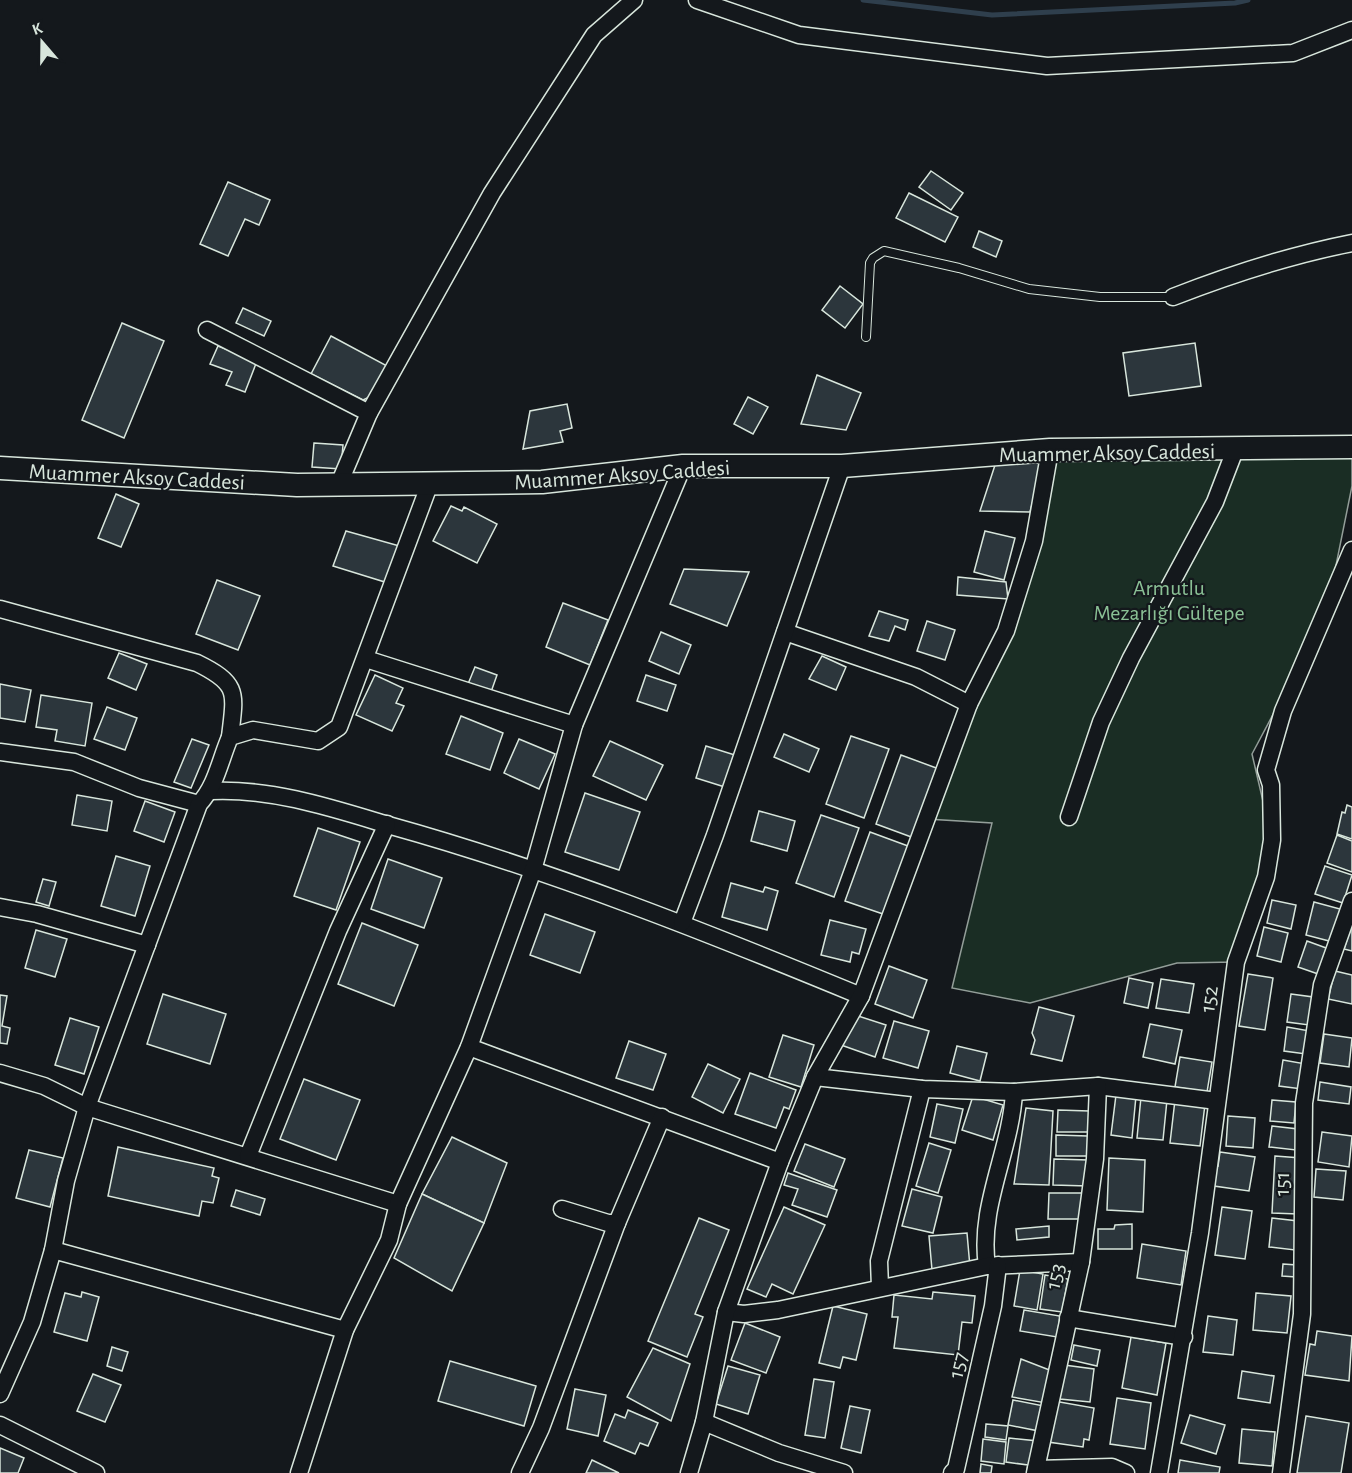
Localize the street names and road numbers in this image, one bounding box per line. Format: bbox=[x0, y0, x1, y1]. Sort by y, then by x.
street label: Muammer Aksoy Caddesi bbox=[999, 440, 1215, 466]
street label: Muammer Aksoy Caddesi bbox=[513, 456, 731, 494]
street label: Muammer Aksoy Caddesi bbox=[28, 460, 246, 494]
street label: 152 bbox=[1196, 984, 1222, 1014]
street label: 151 bbox=[1271, 1172, 1293, 1196]
street label: 153 bbox=[1041, 1261, 1069, 1291]
street label: 157 bbox=[944, 1350, 972, 1380]

